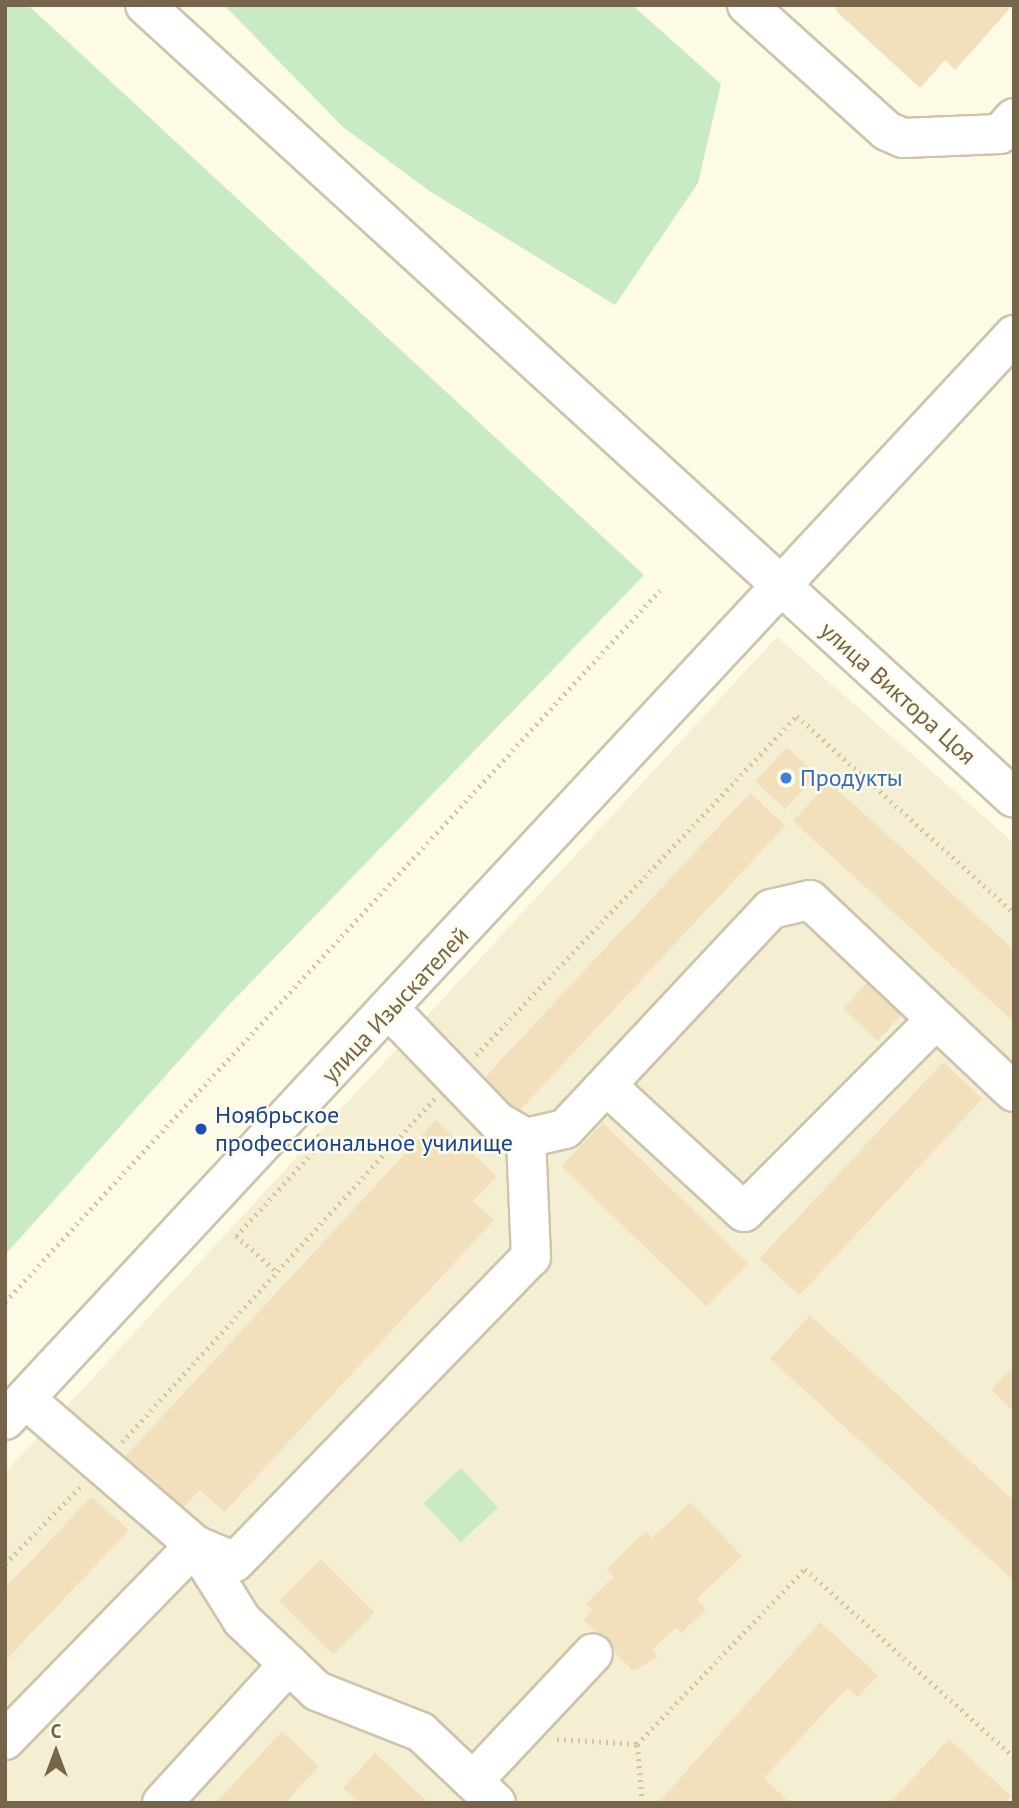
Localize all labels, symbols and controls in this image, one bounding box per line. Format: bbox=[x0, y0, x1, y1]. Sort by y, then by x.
street label: улица Виктора Цоя bbox=[814, 616, 982, 770]
place label: Продукты bbox=[800, 764, 903, 792]
marker: Продукты bbox=[778, 770, 794, 786]
street label: улица Изыскателей bbox=[315, 921, 475, 1089]
place label: Ноябрьское профессиональное училище bbox=[215, 1101, 513, 1157]
marker: Ноябрьское профессиональное училище bbox=[193, 1121, 209, 1137]
north arrow bbox=[21, 1717, 91, 1787]
text: С bbox=[51, 1719, 61, 1743]

